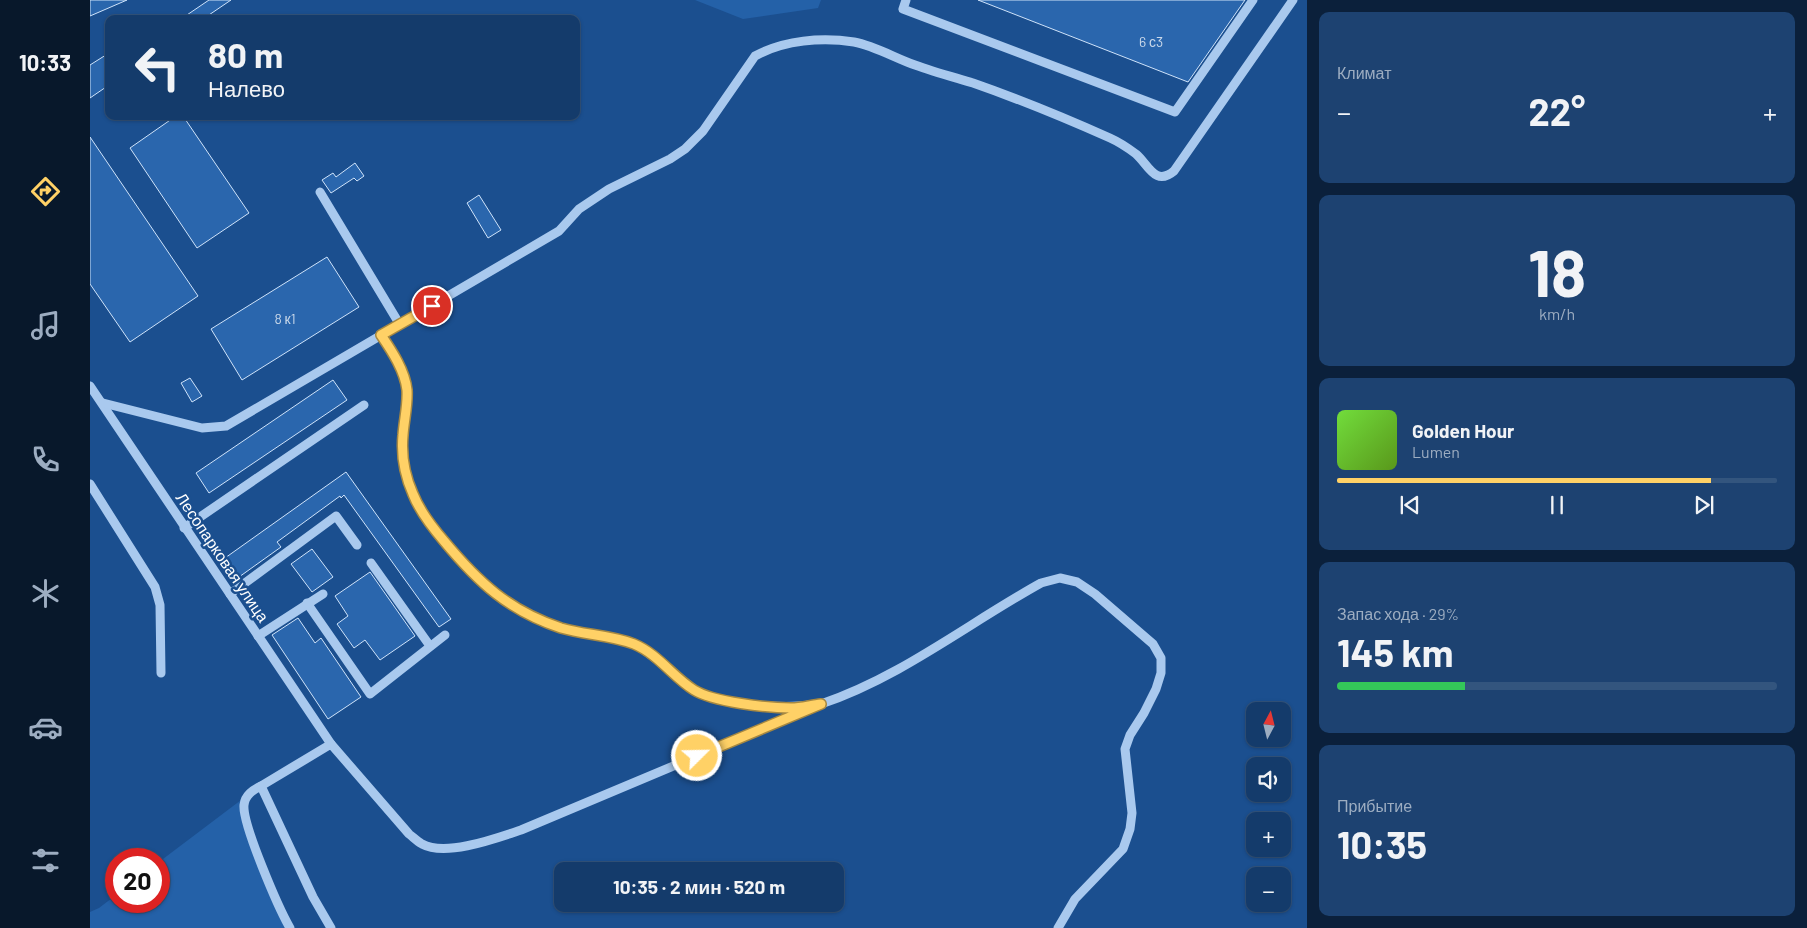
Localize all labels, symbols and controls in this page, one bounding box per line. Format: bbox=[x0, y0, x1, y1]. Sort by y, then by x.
text: 80 m bbox=[208, 33, 283, 75]
house number: 6 с3 bbox=[1139, 33, 1163, 50]
icon: left bbox=[125, 35, 190, 100]
text: 10:33 bbox=[19, 49, 71, 75]
text: Климат bbox=[1337, 63, 1391, 82]
text: Налево bbox=[208, 75, 285, 101]
text: 22° bbox=[1529, 88, 1585, 134]
text: − bbox=[1337, 95, 1351, 129]
text: + bbox=[1763, 95, 1777, 129]
icon: directions bbox=[28, 174, 63, 209]
text: 18 bbox=[1528, 232, 1586, 310]
pin bbox=[411, 285, 453, 327]
icon: arrive bbox=[418, 292, 446, 320]
text: km/h bbox=[1539, 304, 1575, 323]
icon: music bbox=[28, 308, 63, 343]
house number: 8 к1 bbox=[274, 310, 296, 327]
text: Golden Hour bbox=[1412, 419, 1514, 442]
icon: phone bbox=[28, 442, 63, 477]
text: Lumen bbox=[1412, 442, 1460, 461]
street label: Лесопарковая улица bbox=[173, 489, 273, 625]
icon: previous bbox=[1396, 491, 1424, 519]
icon: pause bbox=[1543, 491, 1571, 519]
icon: next bbox=[1690, 491, 1718, 519]
icon: climate bbox=[28, 576, 63, 611]
text: Запас хода · 29% bbox=[1337, 604, 1459, 623]
text: 145 km bbox=[1337, 629, 1454, 675]
north arrow bbox=[1246, 702, 1291, 748]
map controls bbox=[1246, 702, 1291, 912]
icon: car bbox=[28, 710, 63, 745]
position arrow bbox=[670, 729, 722, 781]
button: sound bbox=[1246, 757, 1291, 802]
text: Прибытие bbox=[1337, 796, 1412, 815]
button: + bbox=[1246, 812, 1291, 857]
text: 10:35 bbox=[1337, 821, 1427, 867]
icon: filters bbox=[28, 843, 63, 878]
speed limit sign: 20 bbox=[105, 848, 170, 913]
button: − bbox=[1246, 867, 1291, 912]
text: 10:35 · 2 мин · 520 m bbox=[613, 875, 785, 898]

